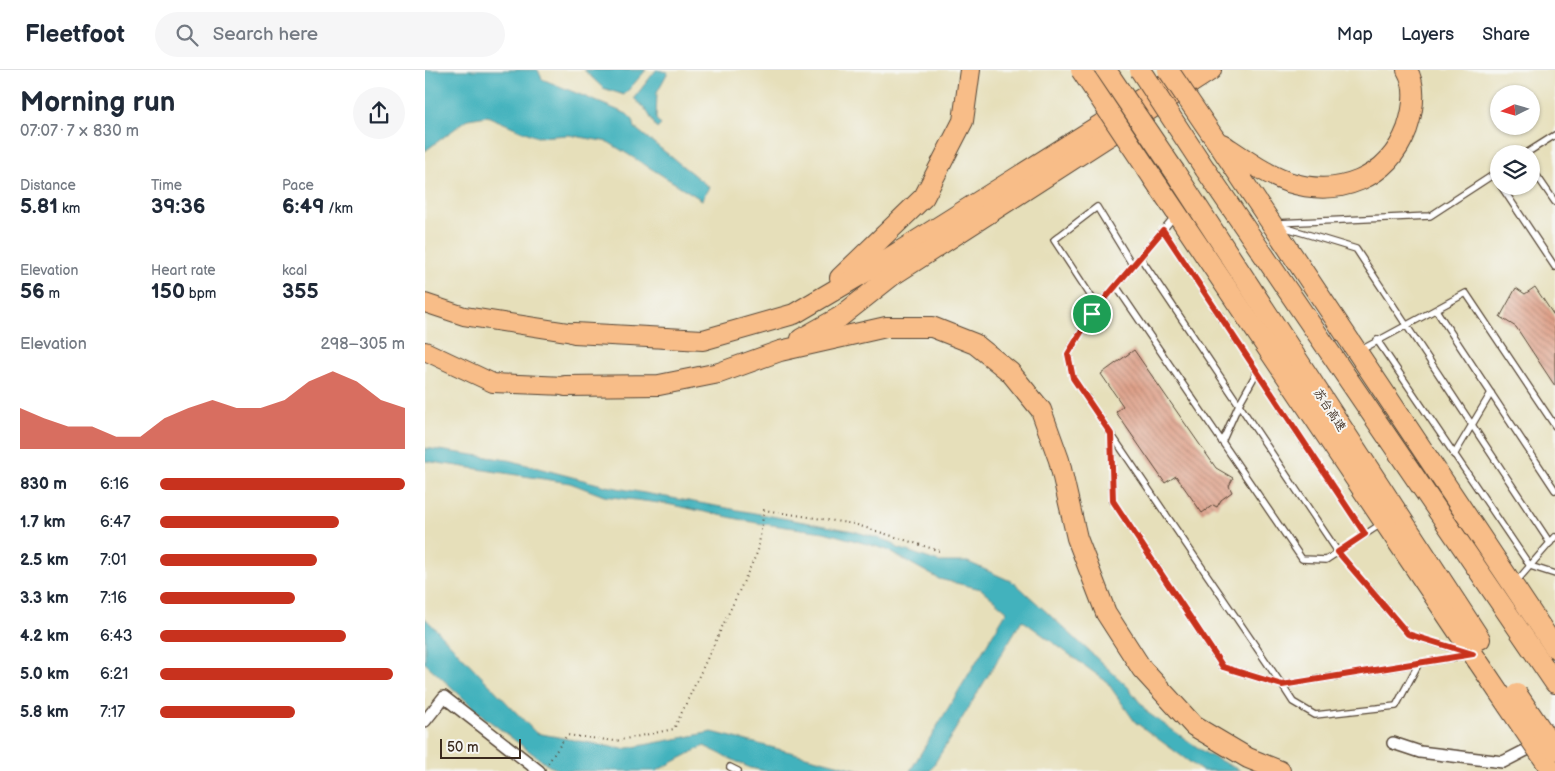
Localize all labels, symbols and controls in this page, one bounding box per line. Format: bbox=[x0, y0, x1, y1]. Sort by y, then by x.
search box bbox=[155, 12, 505, 57]
text: Fleetfoot bbox=[25, 20, 125, 49]
icon: search bbox=[173, 21, 201, 49]
text: Search here bbox=[213, 23, 318, 46]
text: Map bbox=[1337, 24, 1373, 45]
text: Layers bbox=[1401, 24, 1454, 45]
text: Share bbox=[1482, 24, 1530, 45]
north arrow bbox=[1490, 85, 1540, 135]
map controls bbox=[1490, 85, 1540, 195]
text: Morning run bbox=[20, 86, 175, 119]
button: share bbox=[353, 87, 405, 139]
text: 07:07 · 7 × 830 m bbox=[20, 122, 139, 141]
button: layers bbox=[1490, 145, 1540, 195]
text: Distance bbox=[20, 177, 76, 194]
text: Time bbox=[151, 177, 182, 194]
text: Pace bbox=[282, 177, 314, 194]
text: 5.81 bbox=[20, 194, 58, 219]
text: 39:36 bbox=[151, 194, 206, 219]
text: 6:49 bbox=[282, 194, 324, 219]
text: km bbox=[58, 200, 80, 217]
text: /km bbox=[324, 200, 353, 217]
text: Elevation bbox=[20, 262, 78, 279]
text: Heart rate bbox=[151, 262, 216, 279]
text: kcal bbox=[282, 262, 307, 279]
text: 56 bbox=[20, 279, 45, 304]
text: 150 bbox=[151, 279, 185, 304]
text: 355 bbox=[282, 279, 319, 304]
text: m bbox=[45, 285, 60, 302]
text: bpm bbox=[185, 285, 216, 302]
pin bbox=[1071, 293, 1113, 335]
icon: arrive bbox=[1078, 300, 1106, 328]
text: Elevation bbox=[20, 335, 87, 354]
text: 298–305 m bbox=[320, 335, 405, 354]
street label: 苏台高速 bbox=[1310, 386, 1349, 434]
text: 830 m bbox=[20, 475, 67, 494]
text: 6:16 bbox=[100, 475, 129, 494]
text: 1.7 km bbox=[20, 513, 65, 532]
text: 6:47 bbox=[100, 513, 131, 532]
text: 2.5 km bbox=[20, 551, 69, 570]
text: 7:01 bbox=[100, 551, 127, 570]
text: 3.3 km bbox=[20, 589, 69, 608]
text: 7:16 bbox=[100, 589, 127, 608]
text: 4.2 km bbox=[20, 627, 69, 646]
text: 6:43 bbox=[100, 627, 133, 646]
text: 5.0 km bbox=[20, 665, 69, 684]
text: 6:21 bbox=[100, 665, 128, 684]
text: 5.8 km bbox=[20, 703, 69, 722]
text: 7:17 bbox=[100, 703, 125, 722]
scale bar bbox=[440, 736, 521, 759]
text: 50 m bbox=[447, 739, 479, 756]

